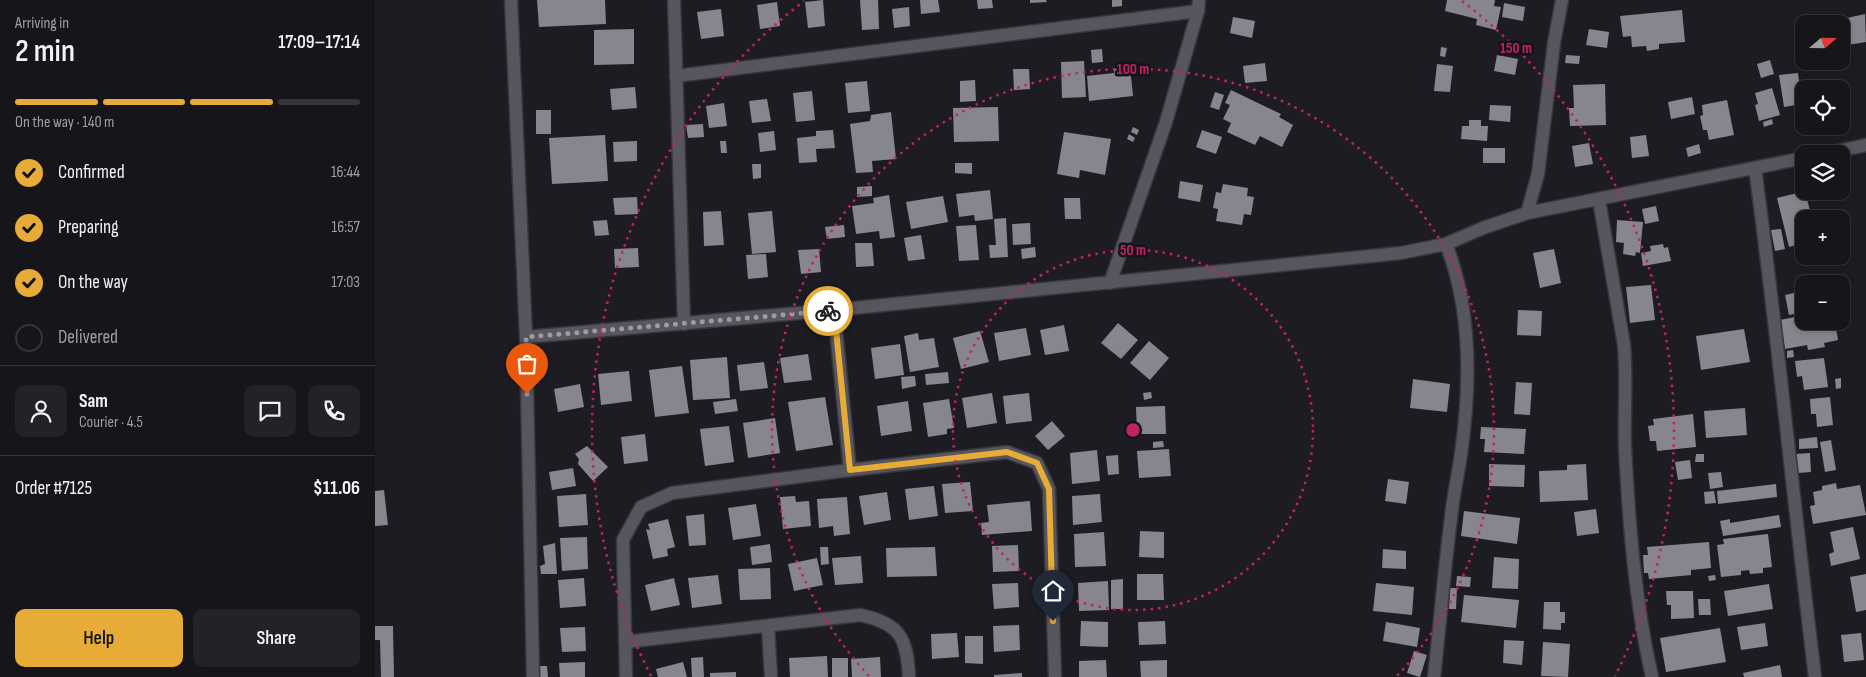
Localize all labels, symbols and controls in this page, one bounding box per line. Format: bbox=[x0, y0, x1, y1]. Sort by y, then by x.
text: Arriving in bbox=[15, 14, 69, 33]
north arrow bbox=[1795, 15, 1850, 70]
map controls bbox=[1795, 15, 1850, 330]
text: 17:09–17:14 bbox=[278, 31, 360, 54]
text: 2 min bbox=[15, 32, 75, 71]
text: 150 m bbox=[1500, 39, 1532, 58]
text: 100 m bbox=[1117, 60, 1149, 79]
button: locate bbox=[1795, 80, 1850, 135]
text: On the way · 140 m bbox=[15, 113, 114, 132]
button: layers bbox=[1795, 145, 1850, 200]
icon: check bbox=[15, 159, 43, 187]
text: Confirmed bbox=[58, 161, 125, 184]
text: 16:44 bbox=[331, 163, 360, 182]
button: + bbox=[1795, 210, 1850, 265]
icon: check bbox=[15, 214, 43, 242]
text: Preparing bbox=[58, 216, 119, 239]
text: 16:57 bbox=[332, 218, 360, 237]
text: 50 m bbox=[1120, 241, 1146, 260]
icon: check bbox=[15, 269, 43, 297]
text: On the way bbox=[58, 271, 128, 294]
text: 17:03 bbox=[331, 273, 360, 292]
button: − bbox=[1795, 275, 1850, 330]
courier bbox=[803, 286, 853, 336]
icon: bike bbox=[814, 297, 842, 325]
text: Delivered bbox=[58, 326, 118, 349]
pin bbox=[506, 343, 548, 394]
icon: bag bbox=[513, 350, 541, 378]
button: person bbox=[15, 385, 67, 437]
button: chat bbox=[244, 385, 296, 437]
button: phone bbox=[308, 385, 360, 437]
text: Sam bbox=[79, 390, 108, 413]
text: Courier · 4.5 bbox=[79, 413, 143, 432]
centre of rings bbox=[1124, 421, 1142, 439]
text: Order #7125 bbox=[15, 477, 92, 500]
text: $11.06 bbox=[313, 477, 360, 500]
pin bbox=[1032, 570, 1074, 621]
icon: home bbox=[1039, 577, 1067, 605]
button: Help bbox=[15, 609, 183, 667]
button: Share bbox=[193, 609, 360, 667]

